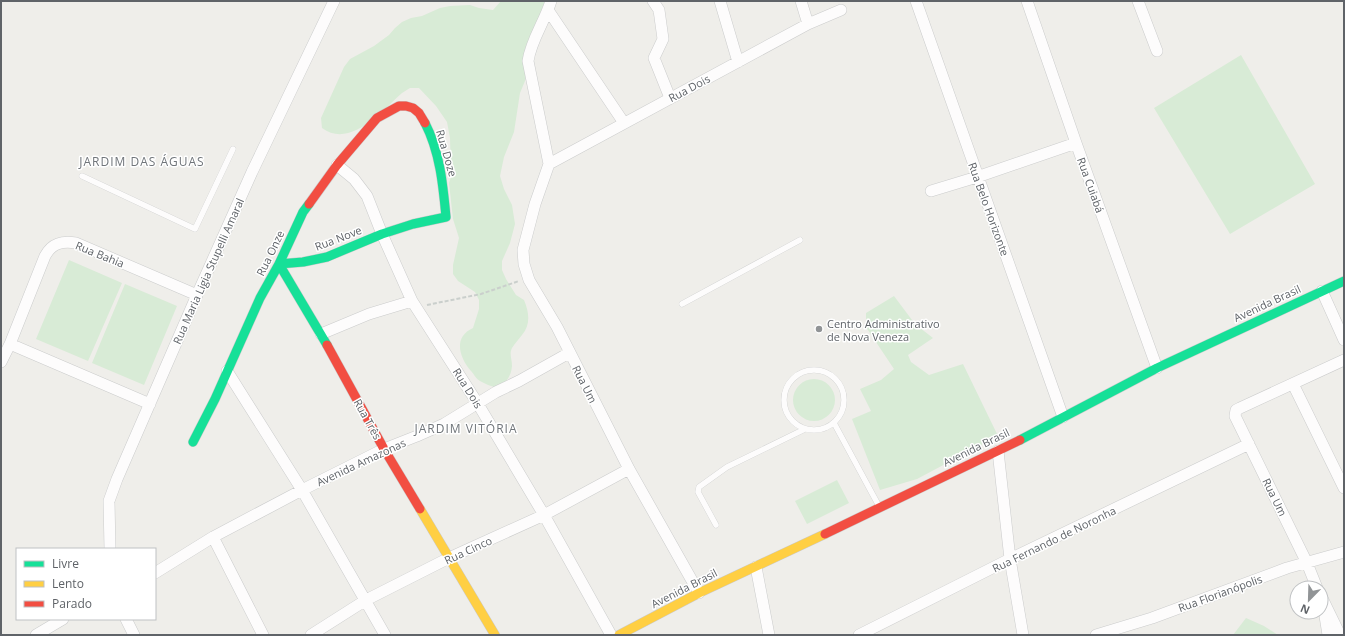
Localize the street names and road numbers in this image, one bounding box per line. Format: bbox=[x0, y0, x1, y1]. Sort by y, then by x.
street label: Rua Dois bbox=[666, 71, 712, 105]
street label: Rua Doze bbox=[433, 128, 461, 178]
street label: Rua Cuiabá bbox=[1074, 155, 1108, 215]
street label: Rua Belo Horizonte bbox=[965, 160, 1013, 258]
street label: Rua Maria Ligia Stupelli Amaral bbox=[169, 196, 247, 346]
street label: Rua Nove bbox=[312, 222, 364, 254]
street label: Rua Onze bbox=[252, 228, 288, 278]
street label: Rua Bahia bbox=[73, 237, 127, 271]
street label: Avenida Brasil bbox=[1231, 281, 1303, 325]
street label: Rua Um bbox=[569, 362, 601, 406]
street label: Rua Dois bbox=[450, 365, 486, 411]
street label: Rua Três bbox=[351, 396, 385, 442]
street label: Avenida Brasil bbox=[940, 424, 1012, 470]
street label: Avenida Amazonas bbox=[314, 435, 408, 489]
street label: Rua Um bbox=[1259, 475, 1291, 519]
street label: Rua Fernando de Noronha bbox=[990, 502, 1118, 576]
street label: Rua Cinco bbox=[442, 532, 495, 568]
street label: Avenida Brasil bbox=[648, 565, 720, 611]
street label: Rua Florianópolis bbox=[1176, 571, 1264, 615]

